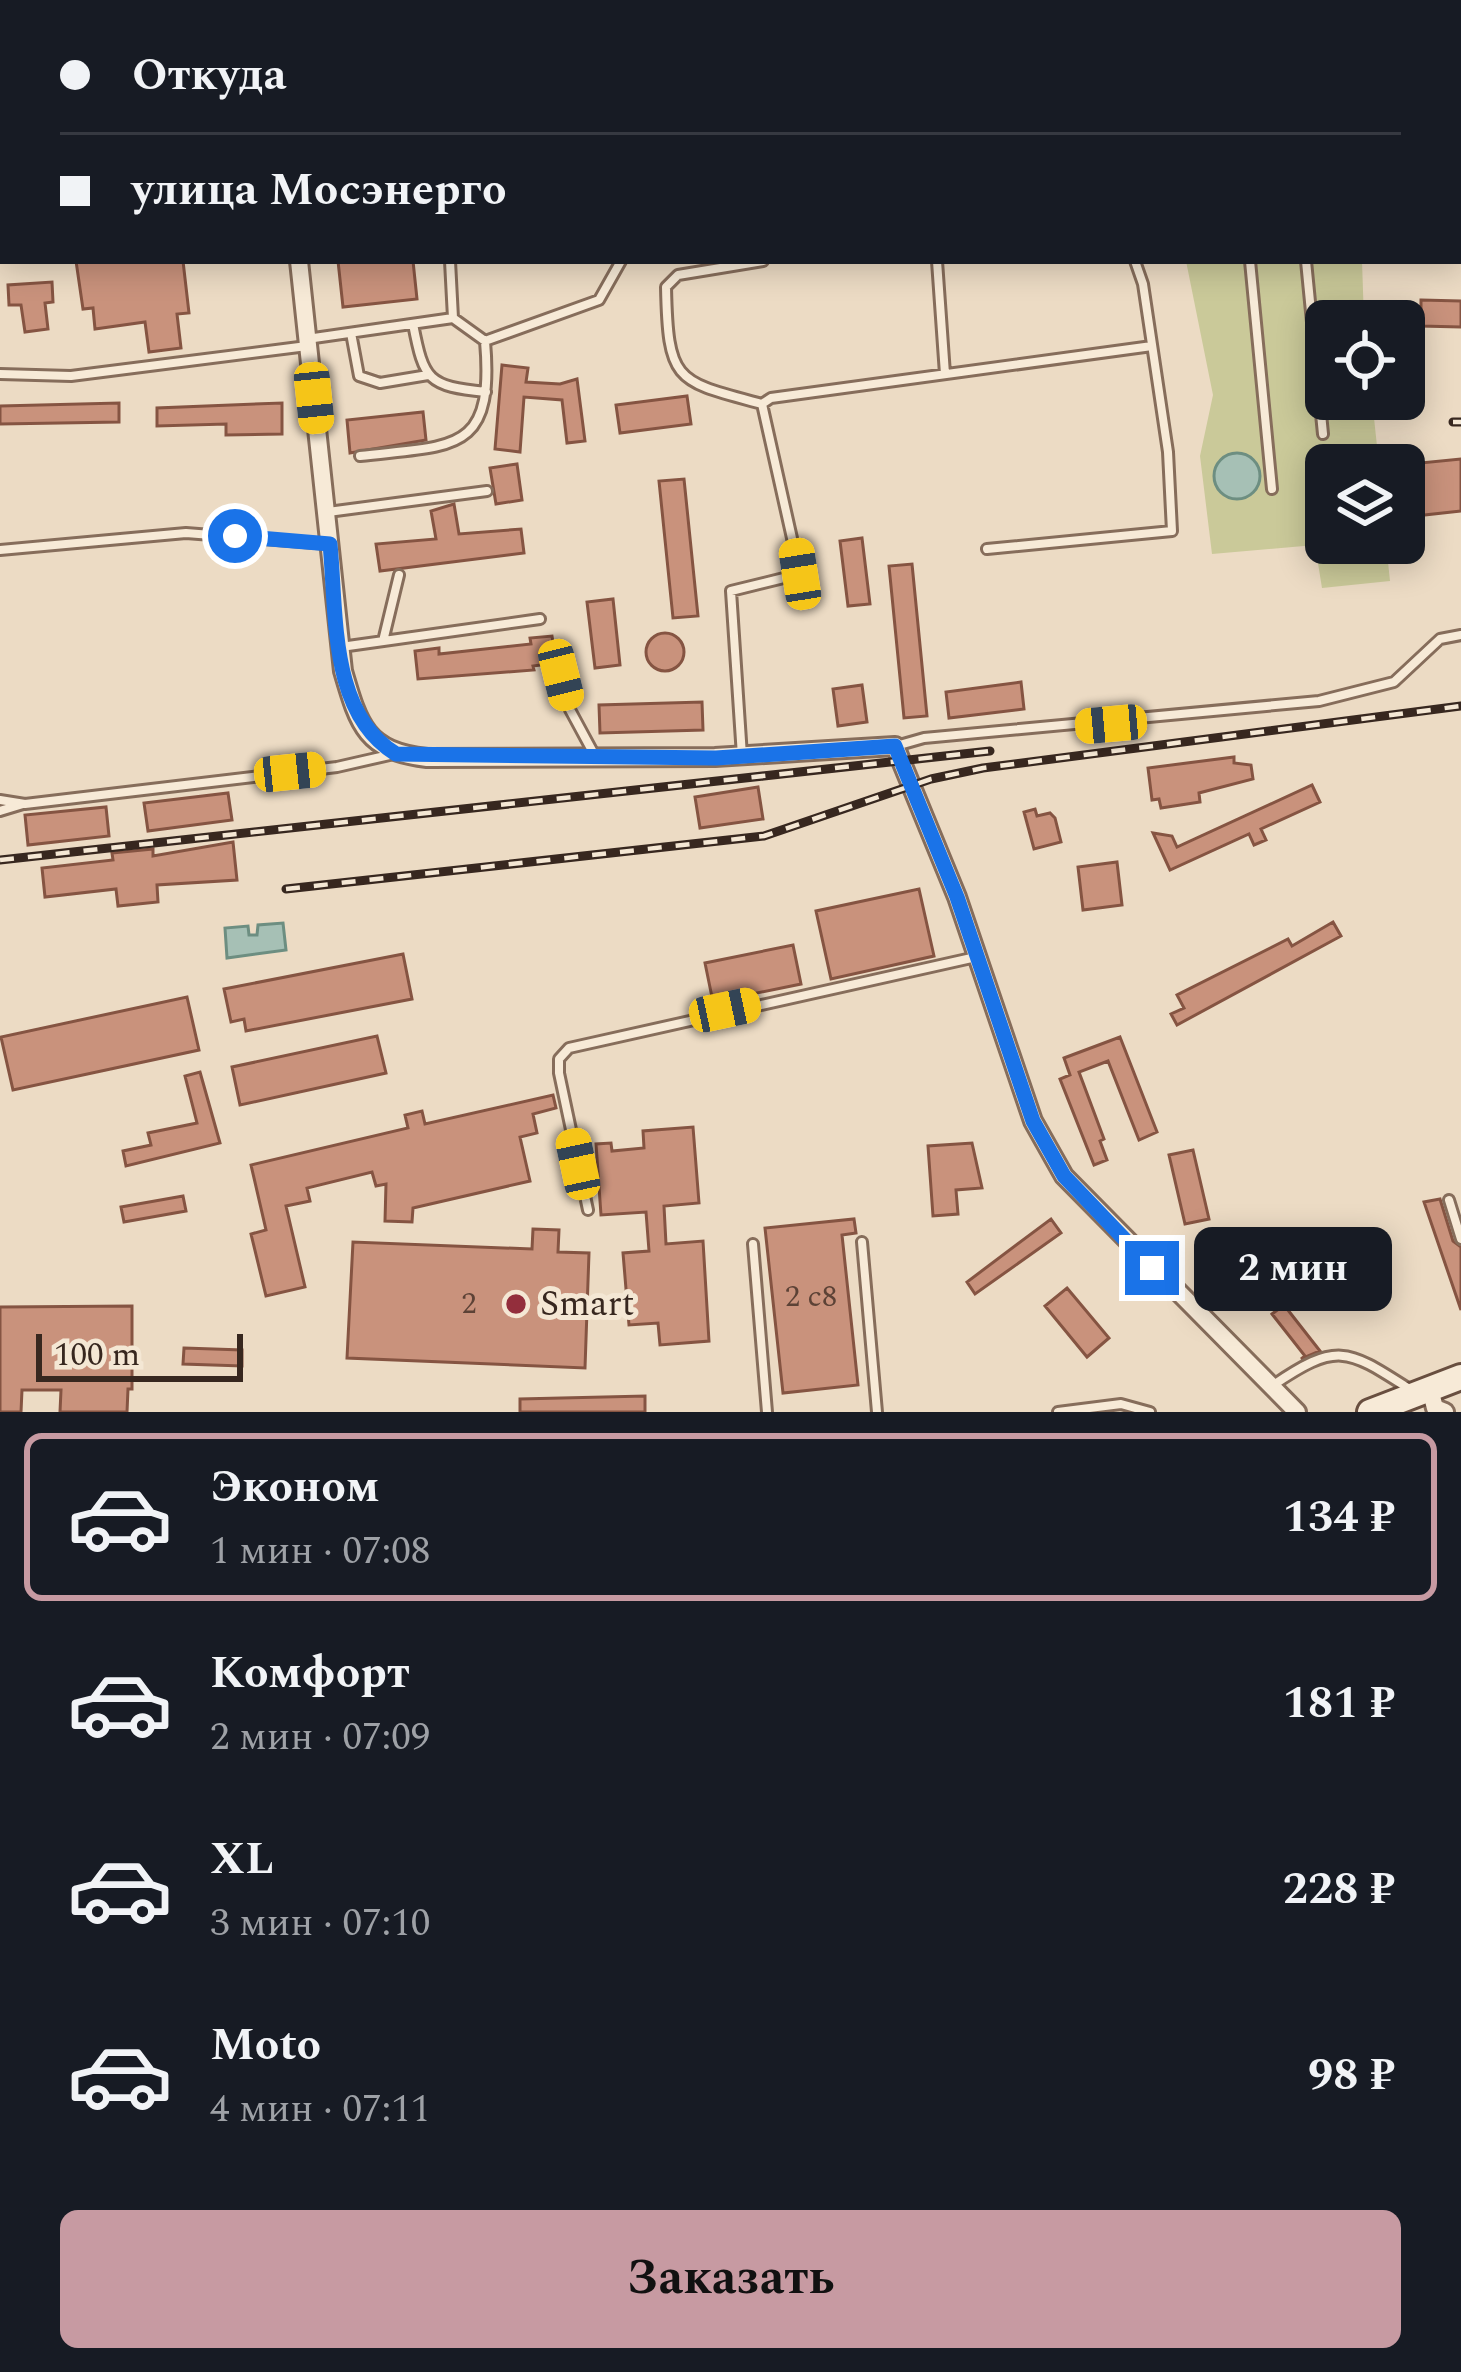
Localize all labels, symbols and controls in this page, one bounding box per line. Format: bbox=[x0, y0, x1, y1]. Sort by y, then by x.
text: Откуда bbox=[132, 41, 287, 110]
text: улица Мосэнерго bbox=[132, 156, 507, 225]
map controls bbox=[1305, 300, 1425, 564]
button: locate bbox=[1305, 300, 1425, 420]
car bbox=[292, 360, 336, 436]
button: layers bbox=[1305, 444, 1425, 564]
route start bbox=[208, 509, 262, 563]
car bbox=[777, 536, 823, 612]
car bbox=[535, 636, 587, 714]
car bbox=[1074, 703, 1148, 745]
car bbox=[252, 750, 328, 794]
car bbox=[686, 985, 764, 1035]
car bbox=[553, 1125, 603, 1203]
callout: 2 мин bbox=[1194, 1226, 1392, 1310]
text: 2 мин bbox=[1238, 1239, 1348, 1298]
route end bbox=[1125, 1241, 1179, 1295]
house number: 2 с8 bbox=[785, 1274, 837, 1320]
place label: Smart bbox=[540, 1277, 635, 1332]
house number: 2 bbox=[462, 1281, 477, 1327]
marker: Smart bbox=[503, 1291, 529, 1317]
scale bar bbox=[36, 1328, 243, 1381]
text: 100 m bbox=[54, 1330, 140, 1380]
text: Эконом bbox=[210, 1453, 379, 1522]
icon: car bbox=[66, 1463, 174, 1571]
text: 134 ₽ bbox=[1283, 1483, 1395, 1552]
text: 1 мин · 07:08 bbox=[210, 1522, 430, 1581]
text: Комфорт bbox=[210, 1639, 410, 1708]
icon: car bbox=[66, 1649, 174, 1757]
text: 181 ₽ bbox=[1283, 1669, 1395, 1738]
text: 2 мин · 07:09 bbox=[210, 1708, 430, 1767]
text: XL bbox=[210, 1825, 274, 1894]
icon: car bbox=[66, 1835, 174, 1943]
text: 228 ₽ bbox=[1283, 1855, 1395, 1924]
text: 3 мин · 07:10 bbox=[210, 1894, 430, 1953]
text: Moto bbox=[210, 2011, 321, 2080]
icon: car bbox=[66, 2021, 174, 2129]
text: 98 ₽ bbox=[1308, 2041, 1395, 2110]
text: 4 мин · 07:11 bbox=[210, 2080, 430, 2139]
button: Заказать bbox=[60, 2210, 1401, 2348]

